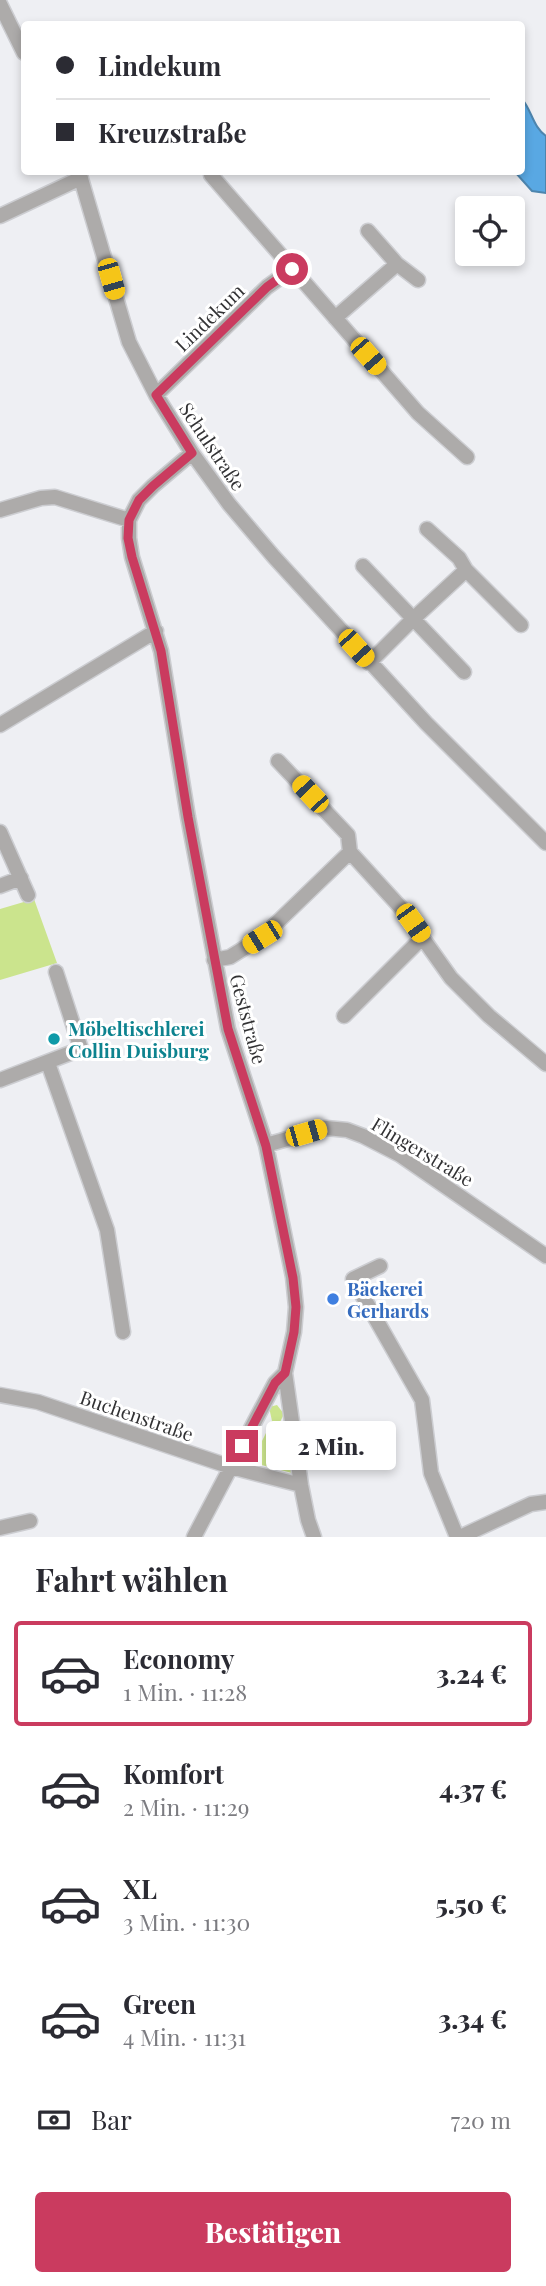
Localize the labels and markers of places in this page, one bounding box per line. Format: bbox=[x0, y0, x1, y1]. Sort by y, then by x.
place label: Möbeltischlerei Collin Duisburg bbox=[68, 1015, 209, 1063]
marker: Möbeltischlerei Collin Duisburg bbox=[46, 1031, 62, 1047]
place label: Bäckerei Gerhards bbox=[347, 1275, 429, 1323]
marker: Bäckerei Gerhards bbox=[325, 1291, 341, 1307]

